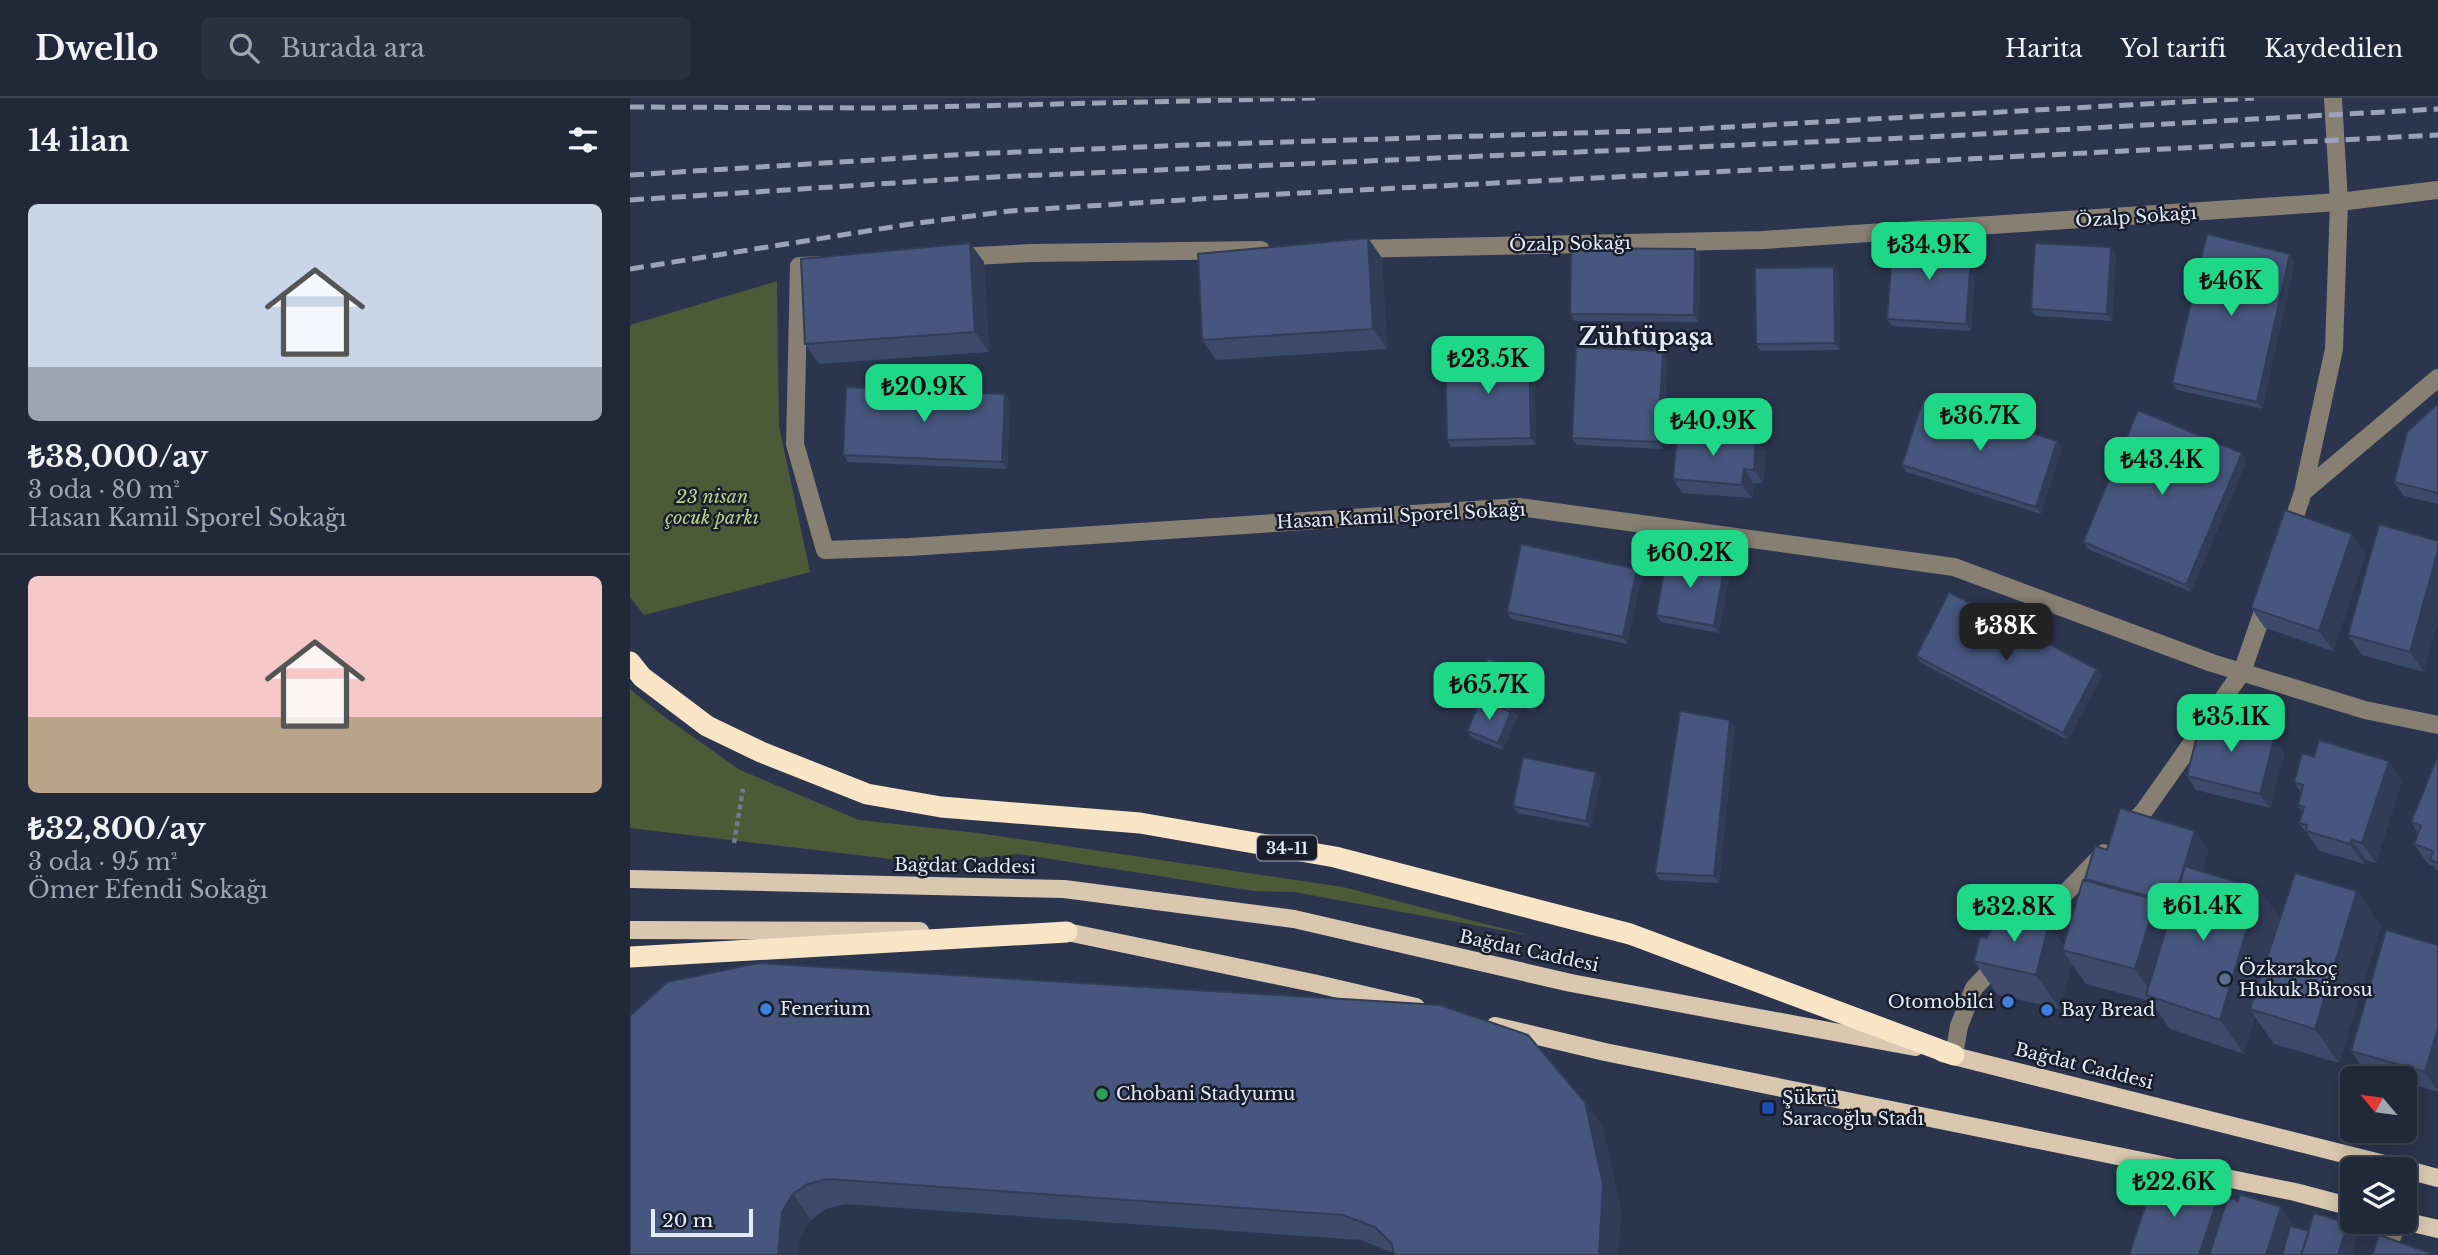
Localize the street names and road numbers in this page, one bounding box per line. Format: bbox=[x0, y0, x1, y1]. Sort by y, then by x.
street label: Özalp Sokağı bbox=[2075, 201, 2197, 232]
street label: Özalp Sokağı bbox=[1509, 231, 1631, 256]
street label: Hasan Kamil Sporel Sokağı bbox=[1276, 498, 1526, 534]
road number: 34-11 bbox=[1257, 835, 1317, 860]
street label: Bağdat Caddesi bbox=[894, 854, 1036, 878]
street label: Bağdat Caddesi bbox=[1457, 925, 1601, 977]
street label: Bağdat Caddesi bbox=[2012, 1038, 2156, 1094]

